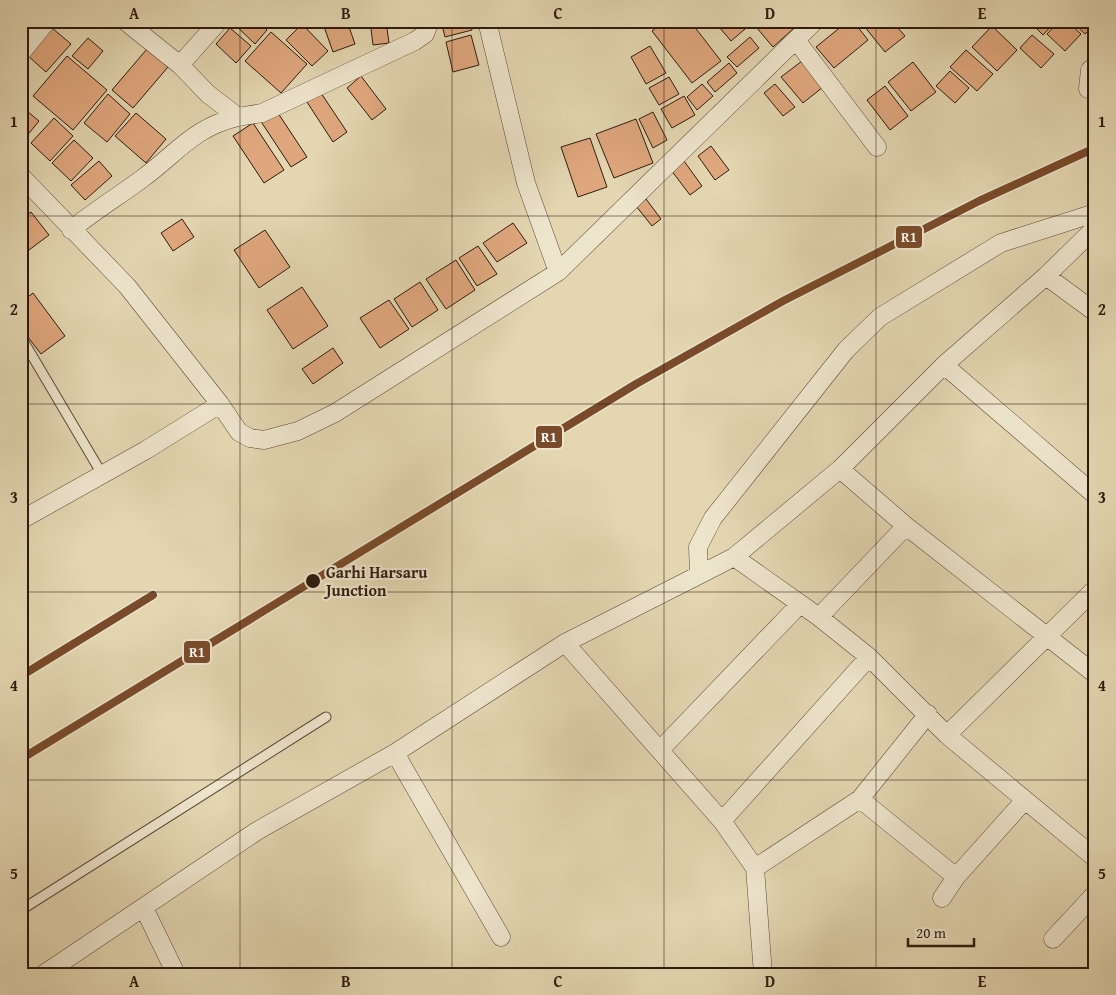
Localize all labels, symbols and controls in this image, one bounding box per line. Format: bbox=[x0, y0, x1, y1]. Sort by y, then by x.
text: A bbox=[129, 1, 140, 25]
text: B bbox=[341, 1, 351, 25]
text: C bbox=[553, 1, 563, 25]
text: D bbox=[765, 1, 775, 25]
text: E bbox=[978, 1, 987, 25]
text: 1 bbox=[10, 109, 18, 133]
text: 1 bbox=[1098, 109, 1106, 133]
line badge: R1 bbox=[895, 225, 923, 249]
text: R1 bbox=[901, 227, 917, 247]
text: 2 bbox=[10, 297, 18, 321]
text: 2 bbox=[1098, 297, 1106, 321]
line badge: R1 bbox=[535, 425, 563, 449]
text: R1 bbox=[541, 427, 557, 447]
text: 3 bbox=[10, 485, 18, 509]
text: 3 bbox=[1098, 485, 1106, 509]
place label: Garhi Harsaru Junction bbox=[323, 560, 428, 602]
marker: Garhi Harsaru Junction bbox=[304, 572, 322, 590]
line badge: R1 bbox=[183, 640, 211, 664]
text: R1 bbox=[189, 642, 205, 662]
text: 4 bbox=[10, 673, 18, 697]
text: 4 bbox=[1098, 673, 1106, 697]
text: 5 bbox=[10, 861, 18, 885]
text: 5 bbox=[1098, 861, 1106, 885]
scale bar bbox=[908, 915, 975, 947]
text: 20 m bbox=[916, 922, 947, 943]
text: A bbox=[129, 969, 140, 993]
text: B bbox=[341, 969, 351, 993]
text: C bbox=[553, 969, 563, 993]
text: D bbox=[765, 969, 775, 993]
text: E bbox=[978, 969, 987, 993]

